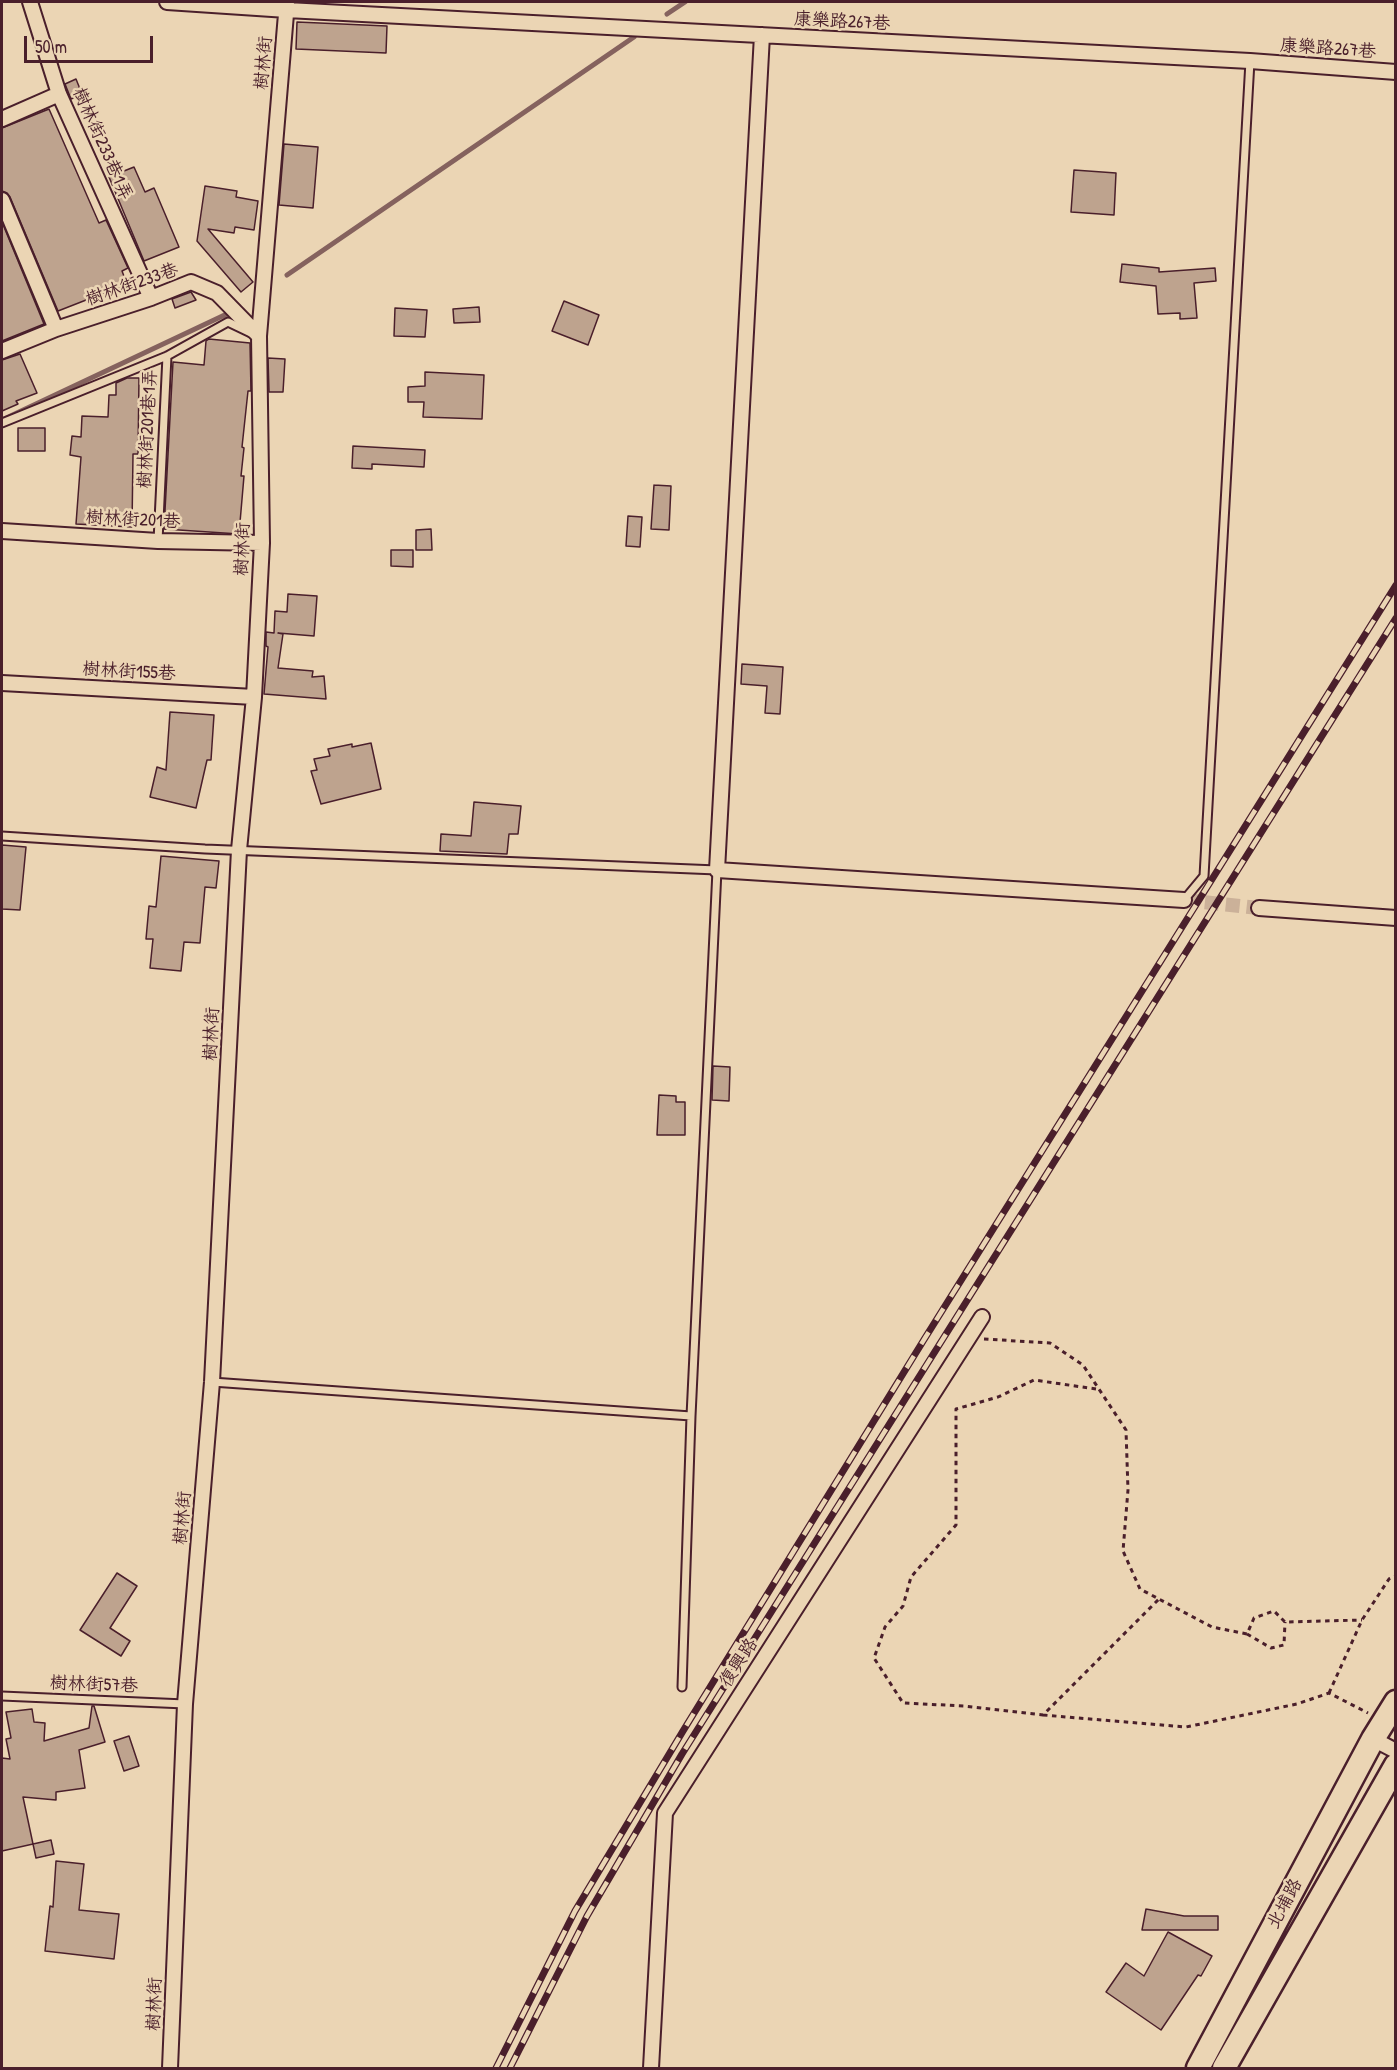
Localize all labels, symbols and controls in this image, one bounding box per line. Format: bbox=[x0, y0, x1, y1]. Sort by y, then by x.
street label: 康樂路267巷 bbox=[793, 9, 891, 35]
scale bar bbox=[27, 24, 156, 62]
text: 50 m bbox=[35, 34, 67, 59]
street label: 樹林街 bbox=[251, 35, 277, 91]
street label: 康樂路267巷 bbox=[1279, 35, 1377, 63]
street label: 樹林街233巷1弄 bbox=[68, 84, 136, 204]
street label: 樹林街233巷 bbox=[83, 259, 181, 311]
street label: 樹林街201巷1弄 bbox=[134, 369, 162, 489]
street label: 樹林街201巷 bbox=[85, 507, 181, 533]
street label: 樹林街 bbox=[231, 522, 255, 576]
street label: 樹林街155巷 bbox=[82, 659, 176, 685]
street label: 樹林街 bbox=[200, 1006, 224, 1062]
street label: 樹林街 bbox=[170, 1490, 196, 1546]
street label: 復興路 bbox=[715, 1634, 763, 1692]
street label: 樹林街57巷 bbox=[49, 1673, 139, 1697]
street label: 北埔路 bbox=[1263, 1875, 1307, 1933]
street label: 樹林街 bbox=[143, 1977, 167, 2031]

